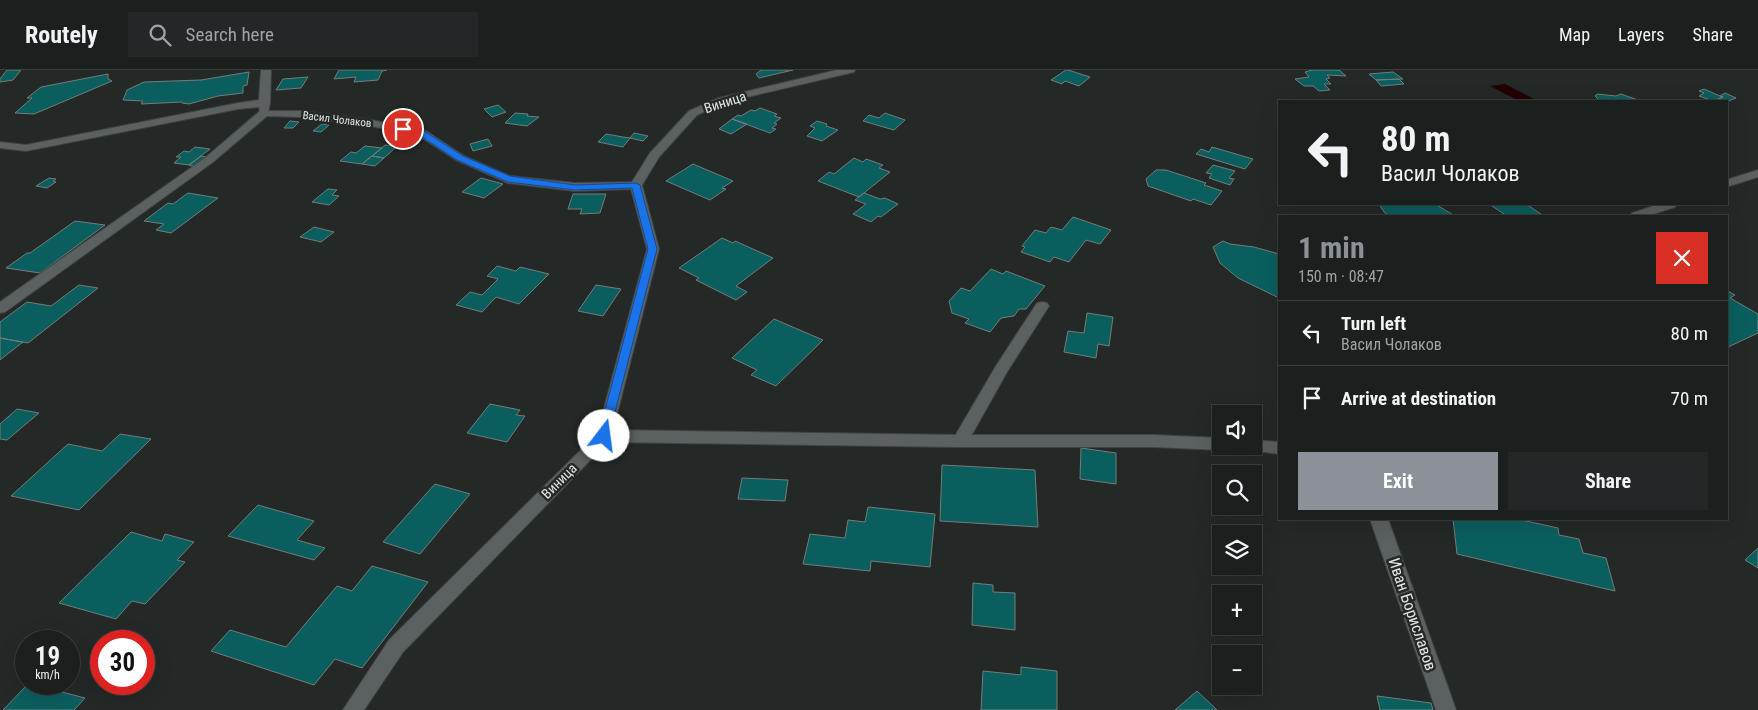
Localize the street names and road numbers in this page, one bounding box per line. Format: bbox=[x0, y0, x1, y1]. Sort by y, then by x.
street label: Виница bbox=[702, 88, 748, 116]
street label: Васил Чолаков bbox=[302, 109, 372, 130]
street label: Виница bbox=[538, 460, 580, 502]
street label: Иван Бориславов bbox=[1384, 555, 1441, 673]

